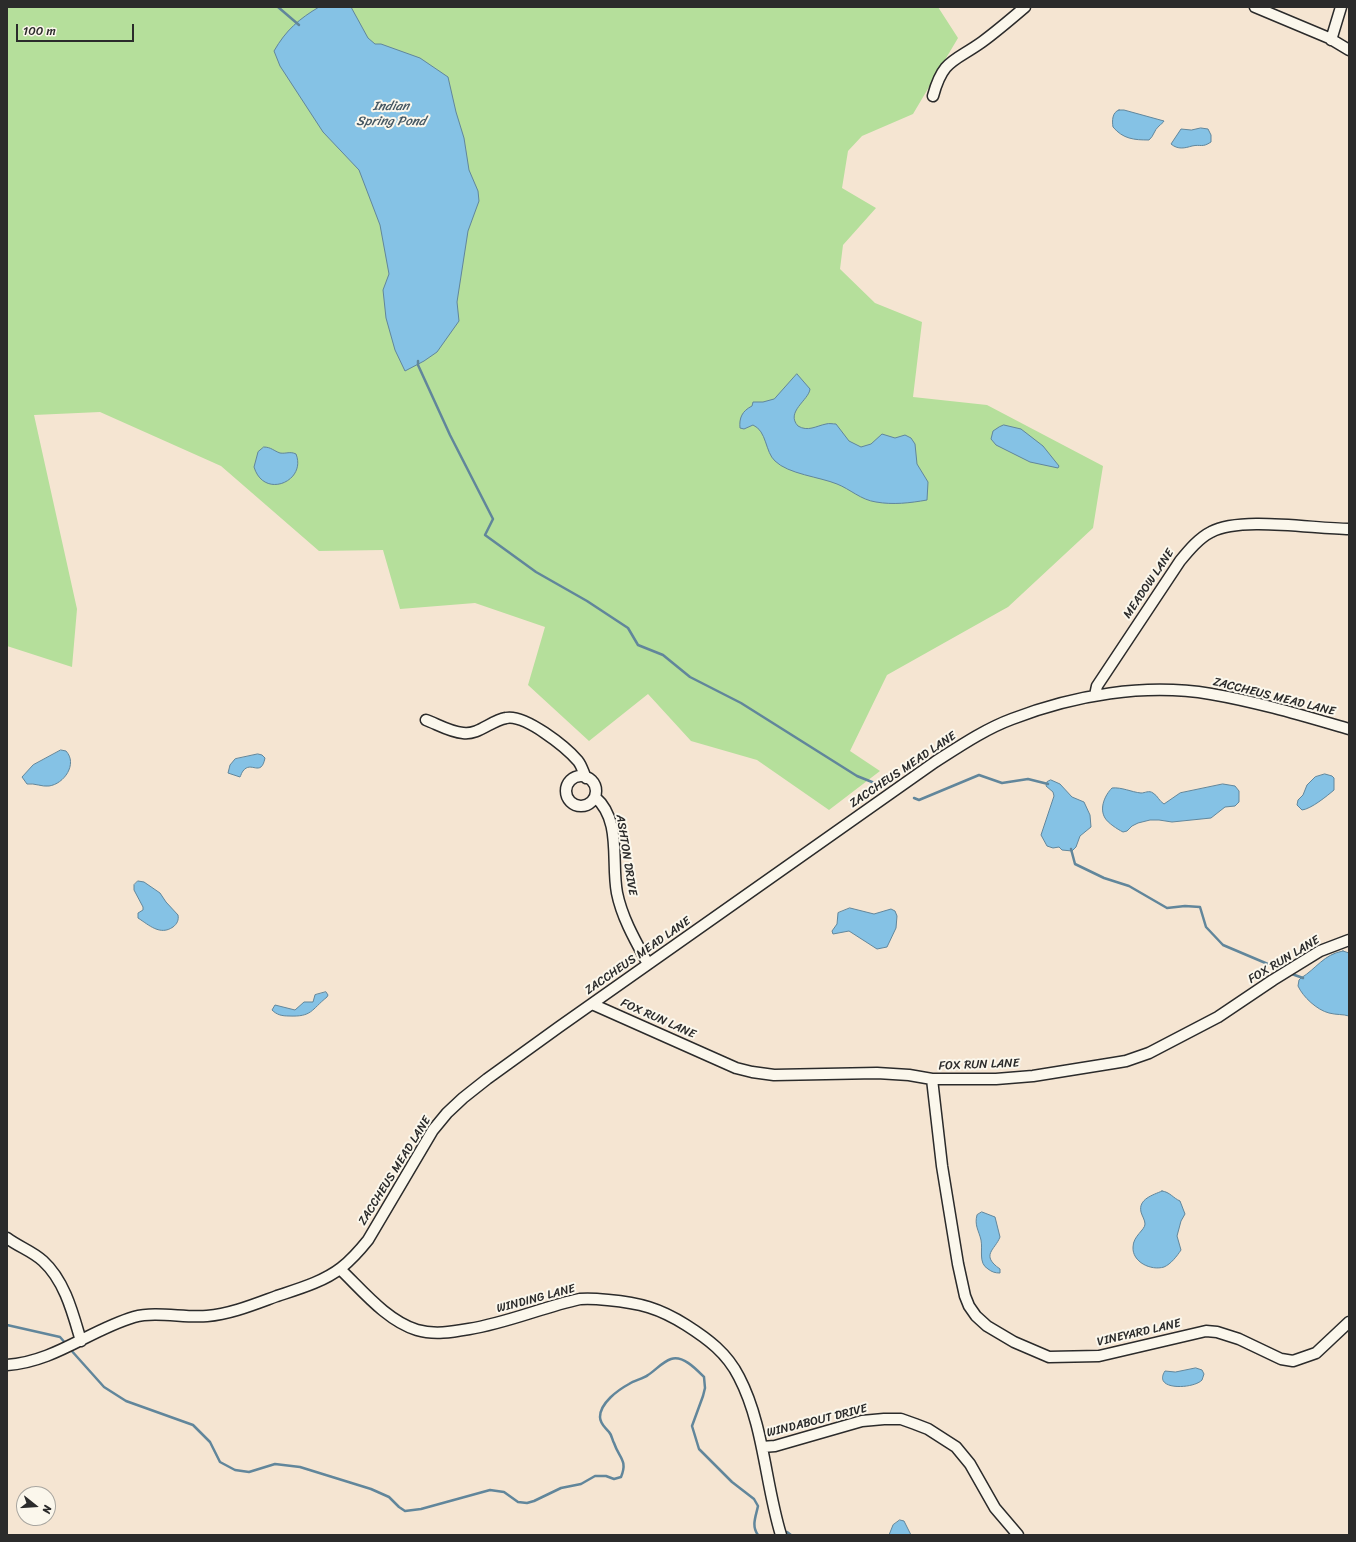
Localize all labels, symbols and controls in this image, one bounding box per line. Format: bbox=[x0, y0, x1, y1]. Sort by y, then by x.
scale bar bbox=[18, 16, 136, 42]
text: 100 m bbox=[23, 20, 56, 42]
water label: Indian Spring Pond bbox=[356, 99, 426, 130]
street label: MEADOW LANE bbox=[1121, 547, 1177, 621]
street label: ZACCHEUS MEAD LANE bbox=[1211, 675, 1337, 719]
street label: ZACCHEUS MEAD LANE bbox=[847, 729, 959, 811]
street label: ASHTON DRIVE bbox=[612, 813, 640, 897]
street label: ZACCHEUS MEAD LANE bbox=[582, 914, 694, 998]
street label: FOX RUN LANE bbox=[1246, 933, 1322, 987]
street label: FOX RUN LANE bbox=[618, 996, 698, 1042]
street label: FOX RUN LANE bbox=[938, 1056, 1020, 1074]
street label: ZACCHEUS MEAD LANE bbox=[356, 1114, 434, 1228]
street label: WINDING LANE bbox=[495, 1282, 577, 1316]
street label: VINEYARD LANE bbox=[1096, 1316, 1182, 1350]
street label: WINDABOUT DRIVE bbox=[765, 1402, 869, 1440]
north arrow bbox=[16, 1486, 56, 1526]
text: N bbox=[37, 1503, 57, 1516]

